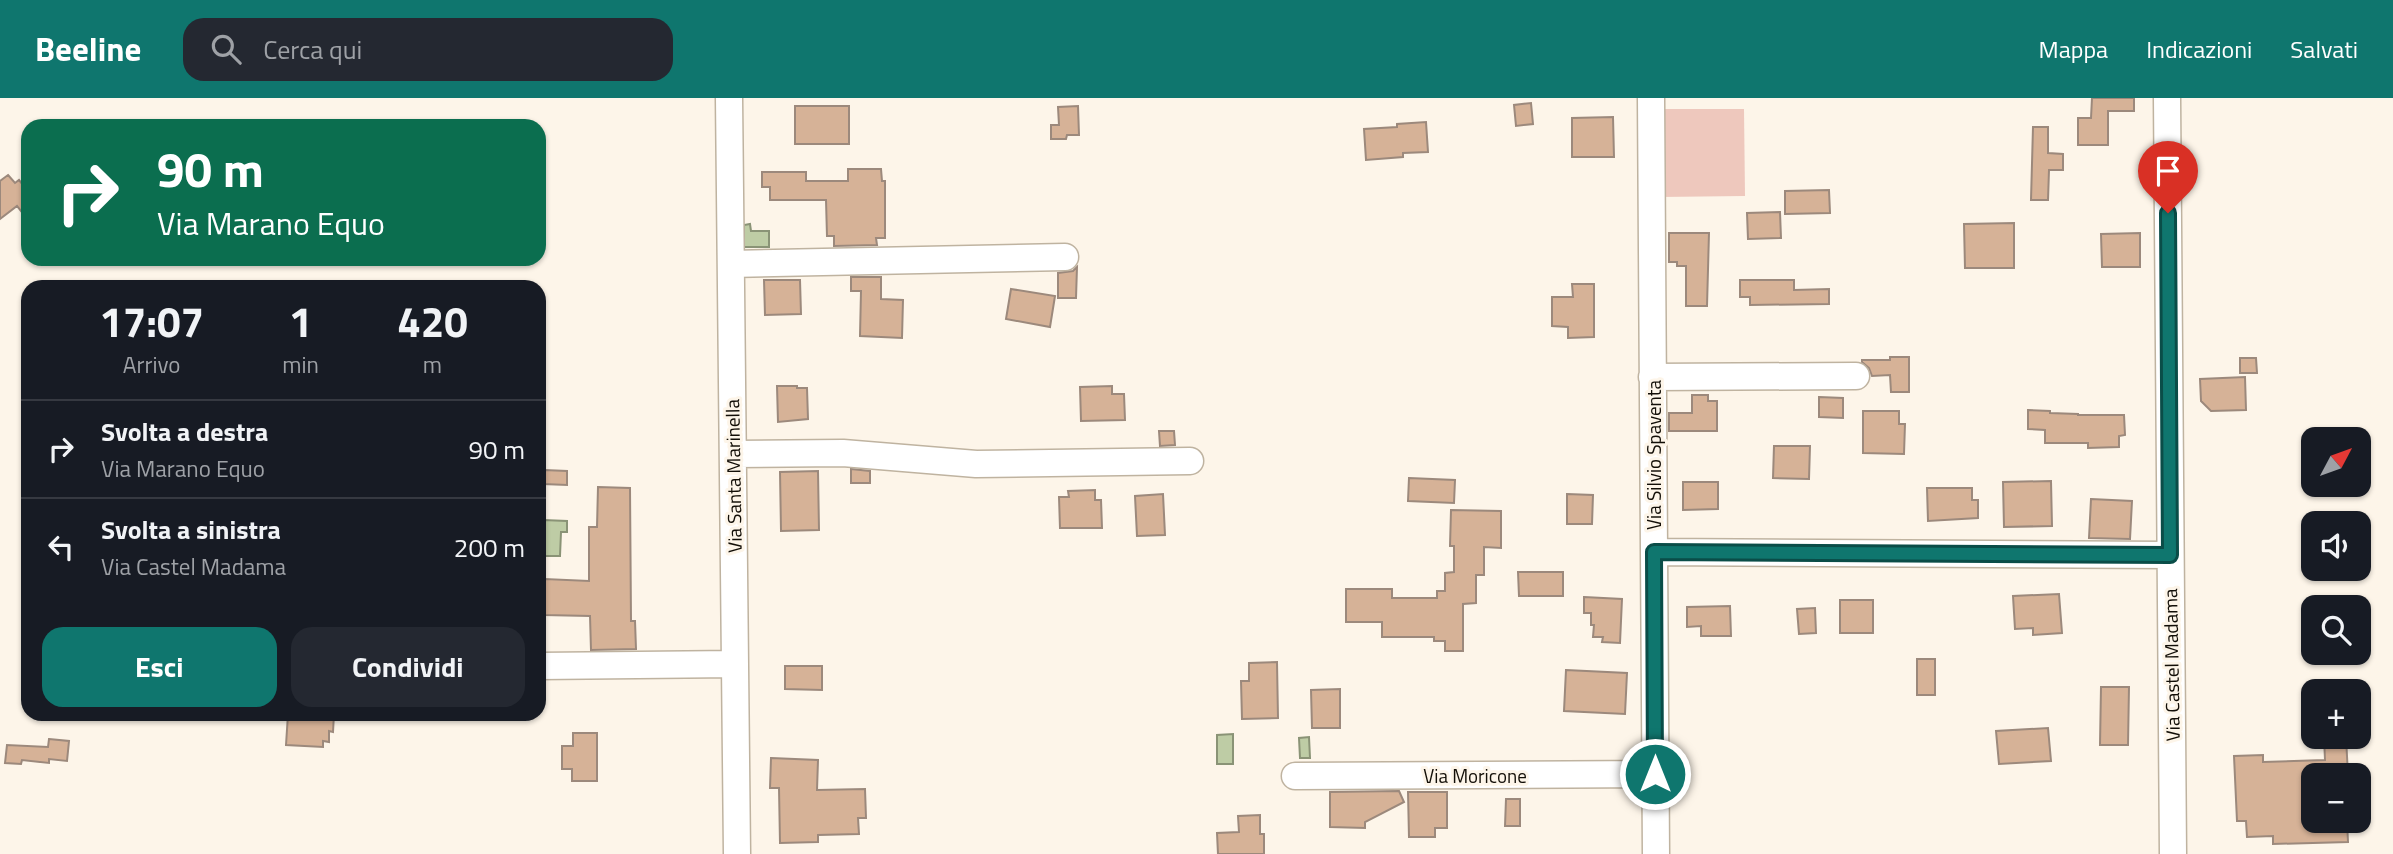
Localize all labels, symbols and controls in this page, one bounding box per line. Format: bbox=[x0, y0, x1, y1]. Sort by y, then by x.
search box bbox=[183, 18, 673, 81]
text: Beeline bbox=[35, 24, 141, 74]
icon: search bbox=[207, 30, 245, 68]
text: Cerca qui bbox=[263, 30, 362, 69]
text: Mappa bbox=[2039, 31, 2108, 67]
text: Indicazioni bbox=[2146, 31, 2252, 67]
text: Salvati bbox=[2290, 31, 2358, 67]
text: 90 m bbox=[157, 131, 264, 206]
pin bbox=[2138, 141, 2198, 213]
icon: right bbox=[42, 147, 133, 238]
icon: arrive bbox=[2149, 152, 2187, 190]
text: Via Marano Equo bbox=[157, 199, 385, 247]
text: 17:07 bbox=[99, 289, 204, 353]
text: 1 bbox=[289, 289, 312, 353]
text: 420 bbox=[397, 289, 468, 353]
text: Arrivo bbox=[123, 347, 180, 382]
text: min bbox=[282, 347, 319, 382]
text: m bbox=[423, 347, 442, 382]
street label: Via Silvio Spaventa bbox=[1639, 380, 1668, 530]
street label: Via Santa Marinella bbox=[717, 399, 749, 553]
text: Svolta a destra bbox=[101, 412, 268, 451]
north arrow bbox=[2301, 427, 2371, 497]
map controls bbox=[2301, 427, 2371, 833]
icon: right bbox=[42, 430, 80, 468]
text: 90 m bbox=[468, 430, 525, 469]
text: Via Marano Equo bbox=[101, 451, 265, 486]
text: Svolta a sinistra bbox=[101, 510, 281, 549]
button: sound bbox=[2301, 511, 2371, 581]
icon: left bbox=[42, 528, 80, 566]
text: 200 m bbox=[454, 528, 525, 567]
text: Via Castel Madama bbox=[101, 549, 286, 584]
street label: Via Castel Madama bbox=[2155, 588, 2187, 742]
button: search bbox=[2301, 595, 2371, 665]
button: Esci bbox=[42, 627, 277, 707]
button: Condividi bbox=[291, 627, 525, 707]
button: + bbox=[2301, 679, 2371, 749]
position arrow bbox=[1618, 737, 1692, 811]
street label: Via Moricone bbox=[1423, 761, 1527, 790]
button: − bbox=[2301, 763, 2371, 833]

